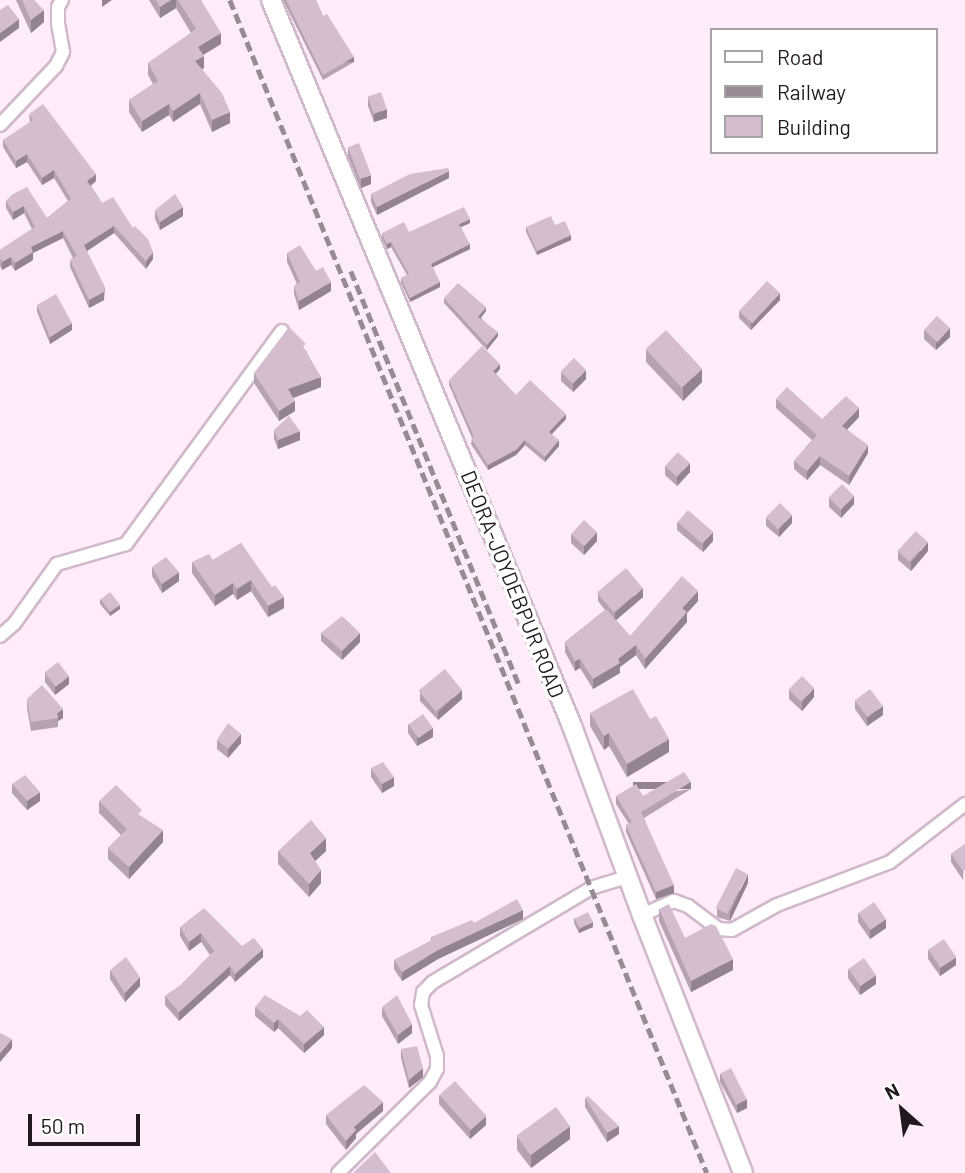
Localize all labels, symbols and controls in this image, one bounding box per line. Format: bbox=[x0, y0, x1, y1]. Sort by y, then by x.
legend bbox=[710, 28, 937, 154]
text: Road bbox=[777, 44, 823, 69]
text: Railway bbox=[777, 79, 846, 104]
text: Building bbox=[777, 114, 851, 139]
street label: DEORA-JOYDEBPUR ROAD bbox=[456, 467, 570, 701]
north arrow bbox=[867, 1075, 937, 1145]
text: N bbox=[881, 1078, 903, 1104]
scale bar bbox=[32, 1100, 144, 1144]
text: 50 m bbox=[41, 1113, 85, 1138]

